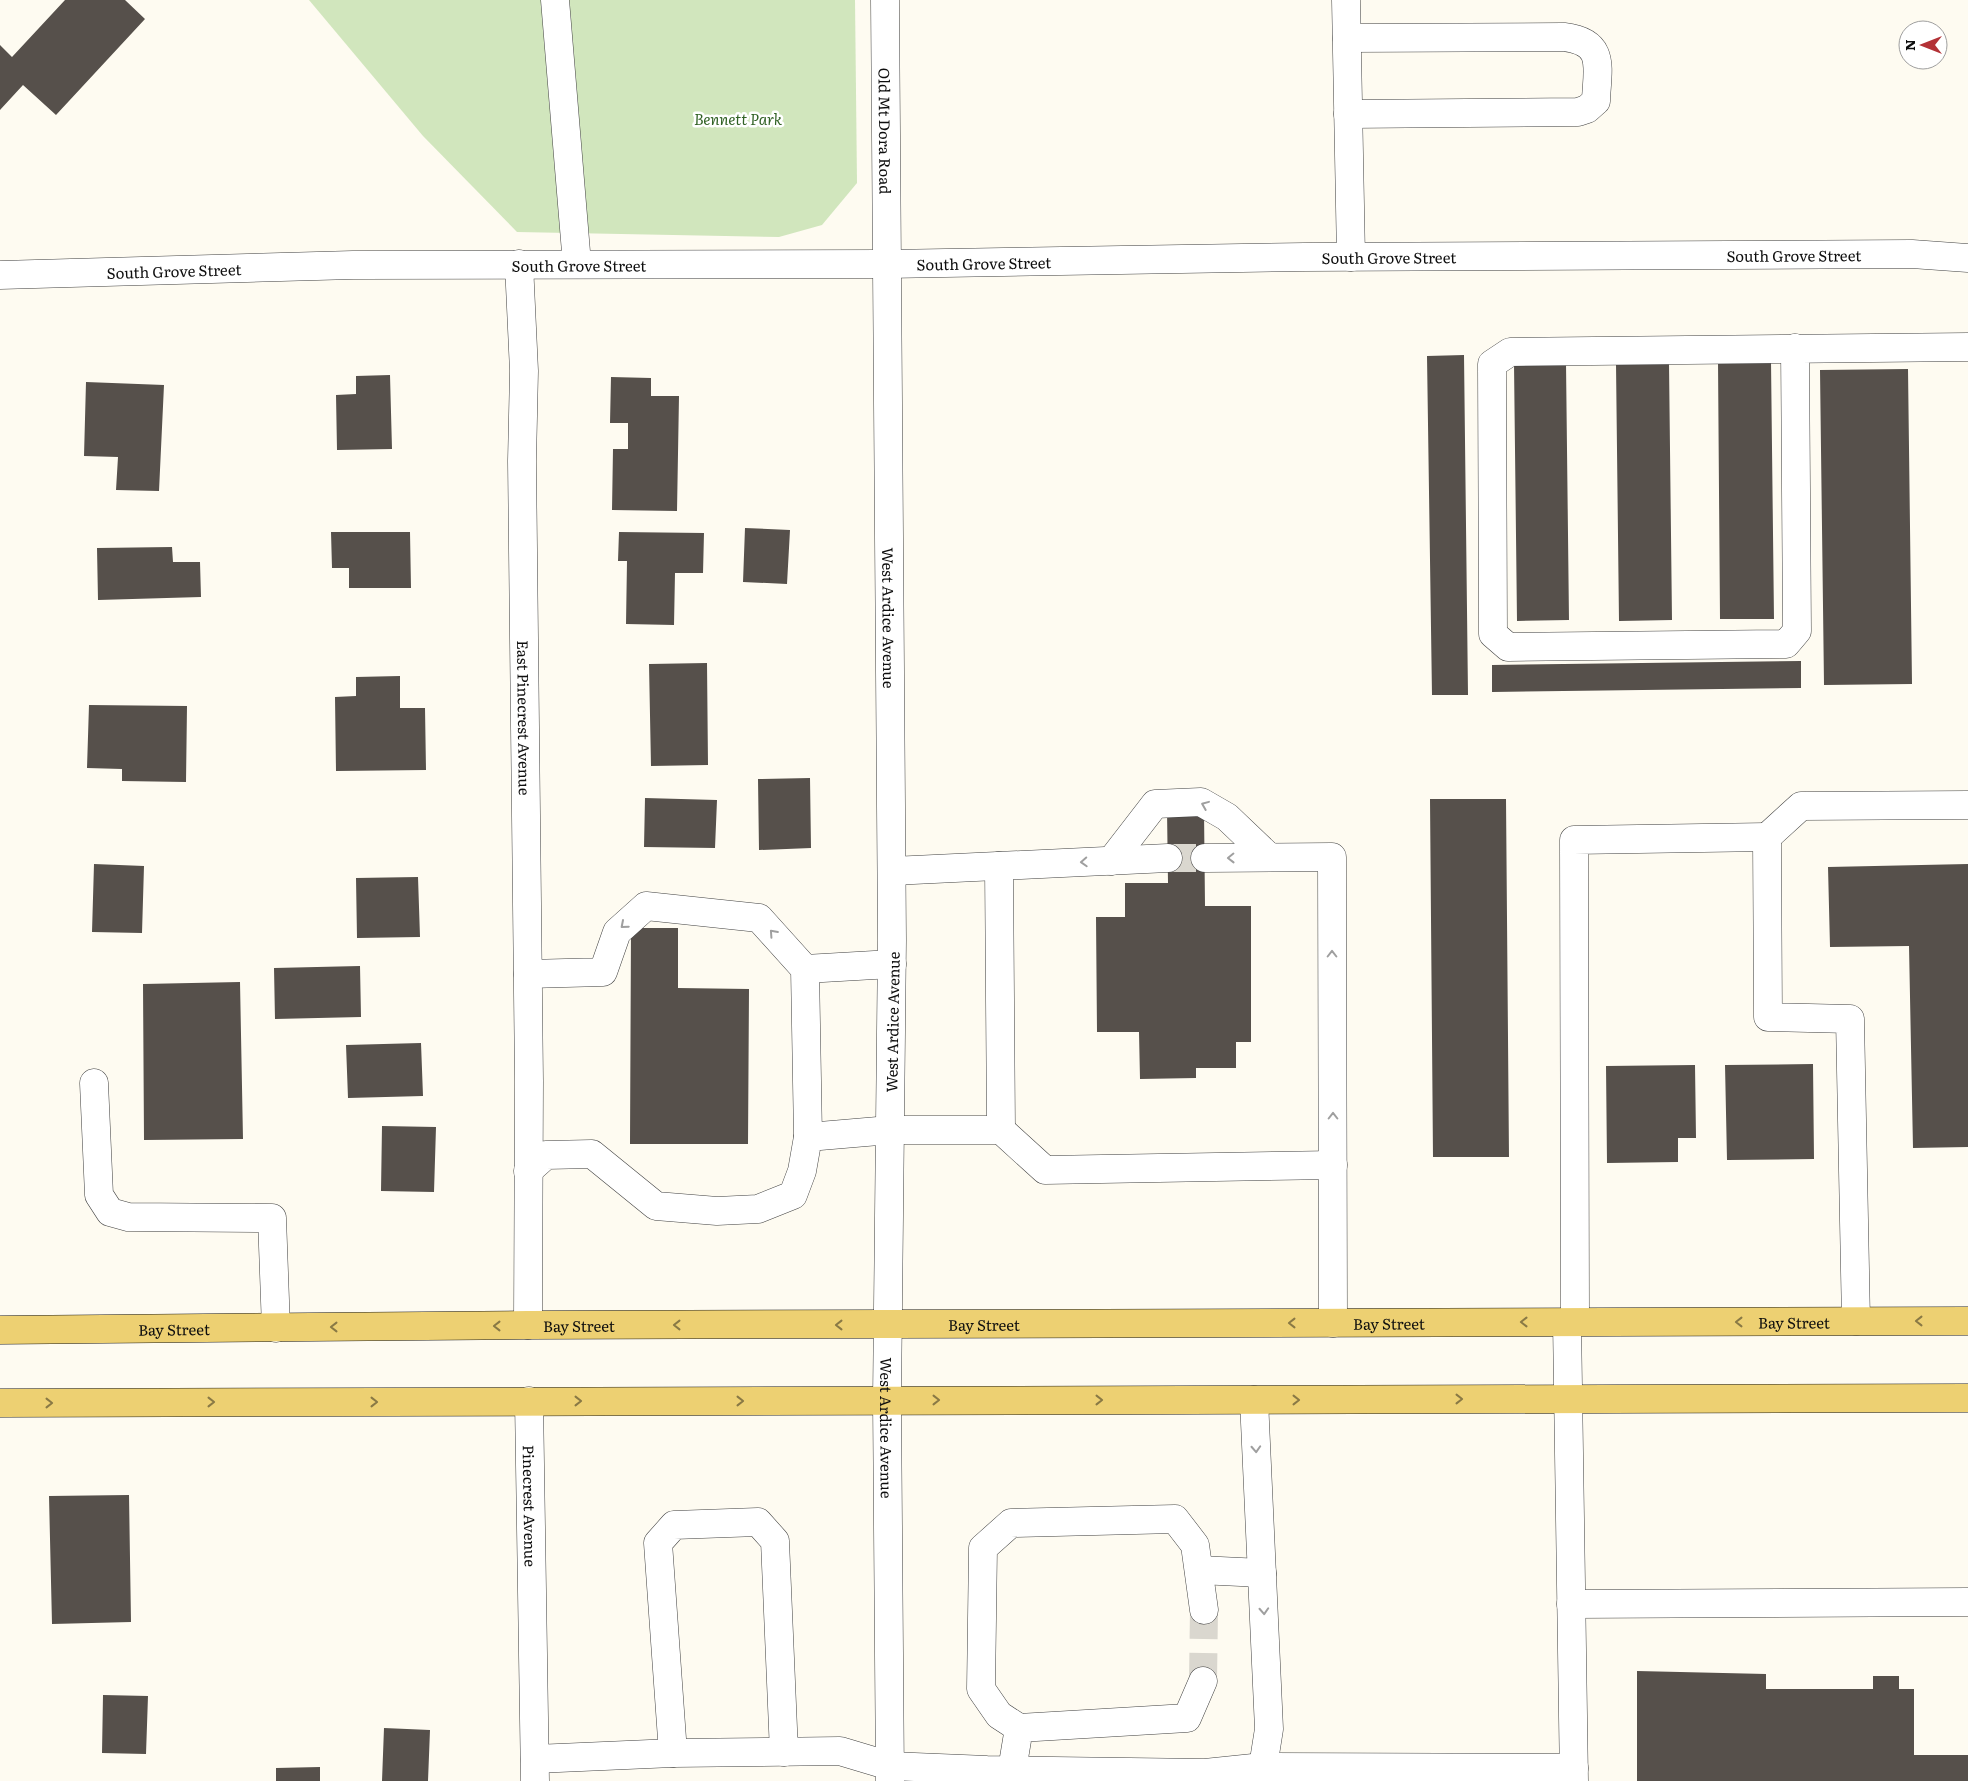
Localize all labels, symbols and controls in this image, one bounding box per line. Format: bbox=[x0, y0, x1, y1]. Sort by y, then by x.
north arrow bbox=[1898, 20, 1948, 70]
text: N bbox=[1899, 39, 1919, 51]
street label: Old Mt Dora Road bbox=[874, 68, 898, 194]
park label: Bennett Park bbox=[694, 107, 783, 130]
street label: South Grove Street bbox=[1726, 243, 1861, 266]
street label: South Grove Street bbox=[1321, 245, 1456, 268]
street label: South Grove Street bbox=[916, 250, 1051, 275]
street label: South Grove Street bbox=[511, 253, 646, 276]
street label: South Grove Street bbox=[106, 257, 242, 283]
street label: West Ardice Avenue bbox=[878, 547, 902, 689]
street label: East Pinecrest Avenue bbox=[513, 640, 537, 796]
one-way arrow bbox=[1201, 801, 1209, 811]
one-way arrow bbox=[1227, 853, 1235, 863]
one-way arrow bbox=[1080, 857, 1088, 868]
one-way arrow bbox=[621, 919, 630, 928]
one-way arrow bbox=[770, 930, 779, 939]
one-way arrow bbox=[1327, 950, 1337, 958]
street label: West Ardice Avenue bbox=[879, 951, 905, 1093]
one-way arrow bbox=[1328, 1112, 1338, 1120]
street label: Bay Street bbox=[1758, 1310, 1830, 1333]
street label: Bay Street bbox=[1353, 1311, 1425, 1334]
street label: Bay Street bbox=[948, 1312, 1020, 1335]
street label: Bay Street bbox=[543, 1313, 615, 1336]
one-way arrow bbox=[1735, 1316, 1743, 1327]
one-way arrow bbox=[1915, 1316, 1923, 1326]
street label: Bay Street bbox=[138, 1317, 210, 1340]
one-way arrow bbox=[1520, 1317, 1528, 1327]
one-way arrow bbox=[1288, 1318, 1296, 1328]
one-way arrow bbox=[672, 1320, 680, 1330]
one-way arrow bbox=[835, 1320, 842, 1330]
one-way arrow bbox=[492, 1321, 500, 1331]
one-way arrow bbox=[330, 1322, 338, 1332]
street label: West Ardice Avenue bbox=[875, 1357, 899, 1499]
one-way arrow bbox=[1455, 1394, 1463, 1404]
one-way arrow bbox=[932, 1395, 940, 1405]
one-way arrow bbox=[1095, 1395, 1103, 1405]
one-way arrow bbox=[1292, 1395, 1300, 1405]
one-way arrow bbox=[574, 1396, 582, 1406]
one-way arrow bbox=[736, 1396, 744, 1406]
one-way arrow bbox=[208, 1397, 215, 1407]
one-way arrow bbox=[370, 1397, 378, 1407]
one-way arrow bbox=[45, 1398, 53, 1408]
street label: Pinecrest Avenue bbox=[518, 1445, 543, 1567]
one-way arrow bbox=[1251, 1445, 1262, 1453]
one-way arrow bbox=[1258, 1607, 1269, 1615]

